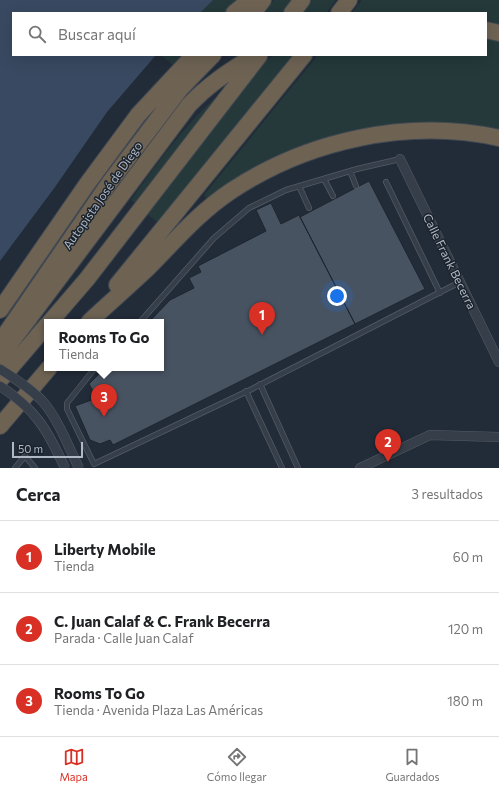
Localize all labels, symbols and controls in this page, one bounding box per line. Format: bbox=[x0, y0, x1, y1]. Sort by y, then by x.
search box bbox=[12, 12, 487, 56]
icon: search bbox=[26, 23, 48, 45]
text: Buscar aquí bbox=[58, 25, 136, 43]
street label: Autopista José de Diego bbox=[60, 139, 145, 252]
street label: Calle Frank Becerra bbox=[421, 211, 479, 311]
your location bbox=[327, 286, 347, 306]
pin: 1 bbox=[249, 302, 275, 335]
popup bbox=[44, 319, 164, 371]
text: Rooms To Go bbox=[59, 328, 150, 346]
text: Tienda bbox=[59, 346, 99, 362]
pin: 3 bbox=[91, 384, 117, 417]
pin: 2 bbox=[375, 429, 401, 462]
scale bar bbox=[12, 440, 83, 459]
text: 50 m bbox=[18, 442, 43, 455]
text: Cerca bbox=[16, 484, 61, 505]
text: 3 resultados bbox=[412, 486, 483, 502]
text: Liberty Mobile bbox=[54, 540, 156, 558]
text: 1 bbox=[26, 549, 32, 565]
text: 60 m bbox=[453, 549, 483, 565]
text: Tienda bbox=[54, 558, 94, 574]
text: C. Juan Calaf & C. Frank Becerra bbox=[54, 612, 270, 630]
text: 2 bbox=[25, 621, 33, 637]
text: 120 m bbox=[448, 621, 483, 637]
text: Parada · Calle Juan Calaf bbox=[54, 630, 194, 646]
text: Rooms To Go bbox=[54, 684, 145, 702]
text: 3 bbox=[25, 693, 33, 709]
text: 180 m bbox=[447, 693, 483, 709]
text: Tienda · Avenida Plaza Las Américas bbox=[54, 702, 263, 718]
tab: Mapa bbox=[59, 746, 88, 783]
tab: Cómo llegar bbox=[207, 746, 267, 783]
tab: Guardados bbox=[385, 746, 440, 783]

